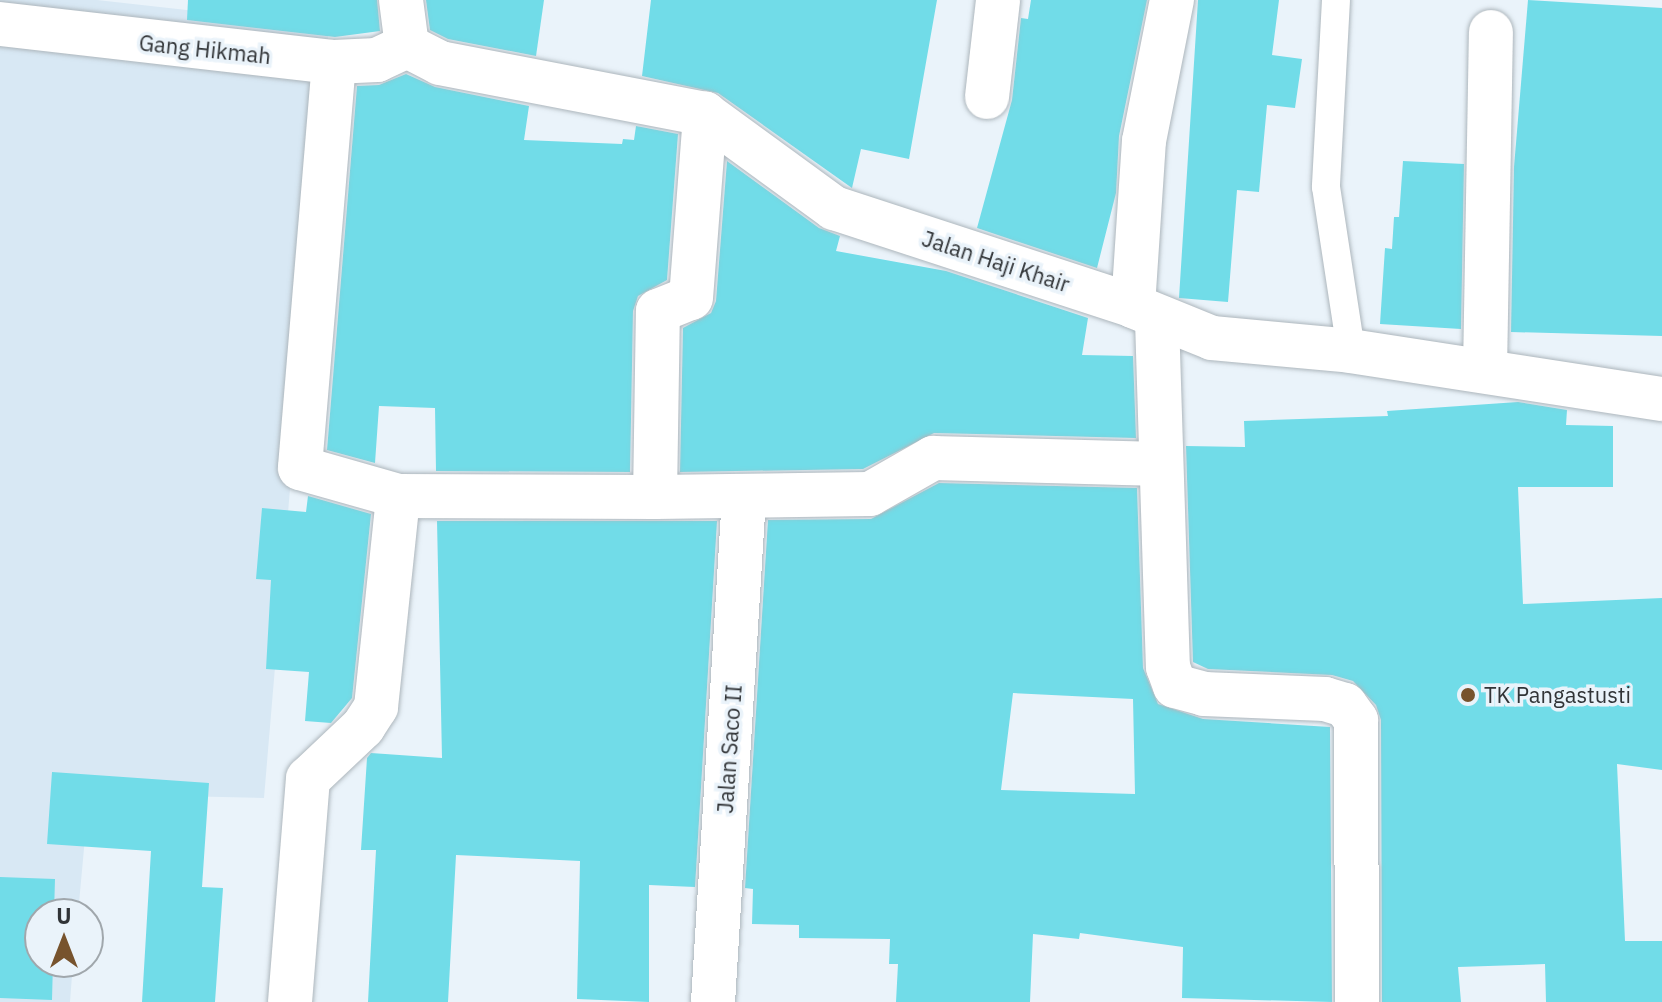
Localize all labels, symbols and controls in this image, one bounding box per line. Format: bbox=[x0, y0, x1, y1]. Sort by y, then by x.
street label: Gang Hikmah bbox=[138, 29, 272, 69]
street label: Jalan Haji Khair bbox=[919, 225, 1073, 297]
place label: TK Pangastusti bbox=[1484, 682, 1631, 708]
street label: Jalan Saco II bbox=[711, 684, 747, 814]
marker: TK Pangastusti bbox=[1459, 686, 1477, 704]
north arrow bbox=[24, 898, 104, 978]
text: U bbox=[56, 901, 72, 930]

